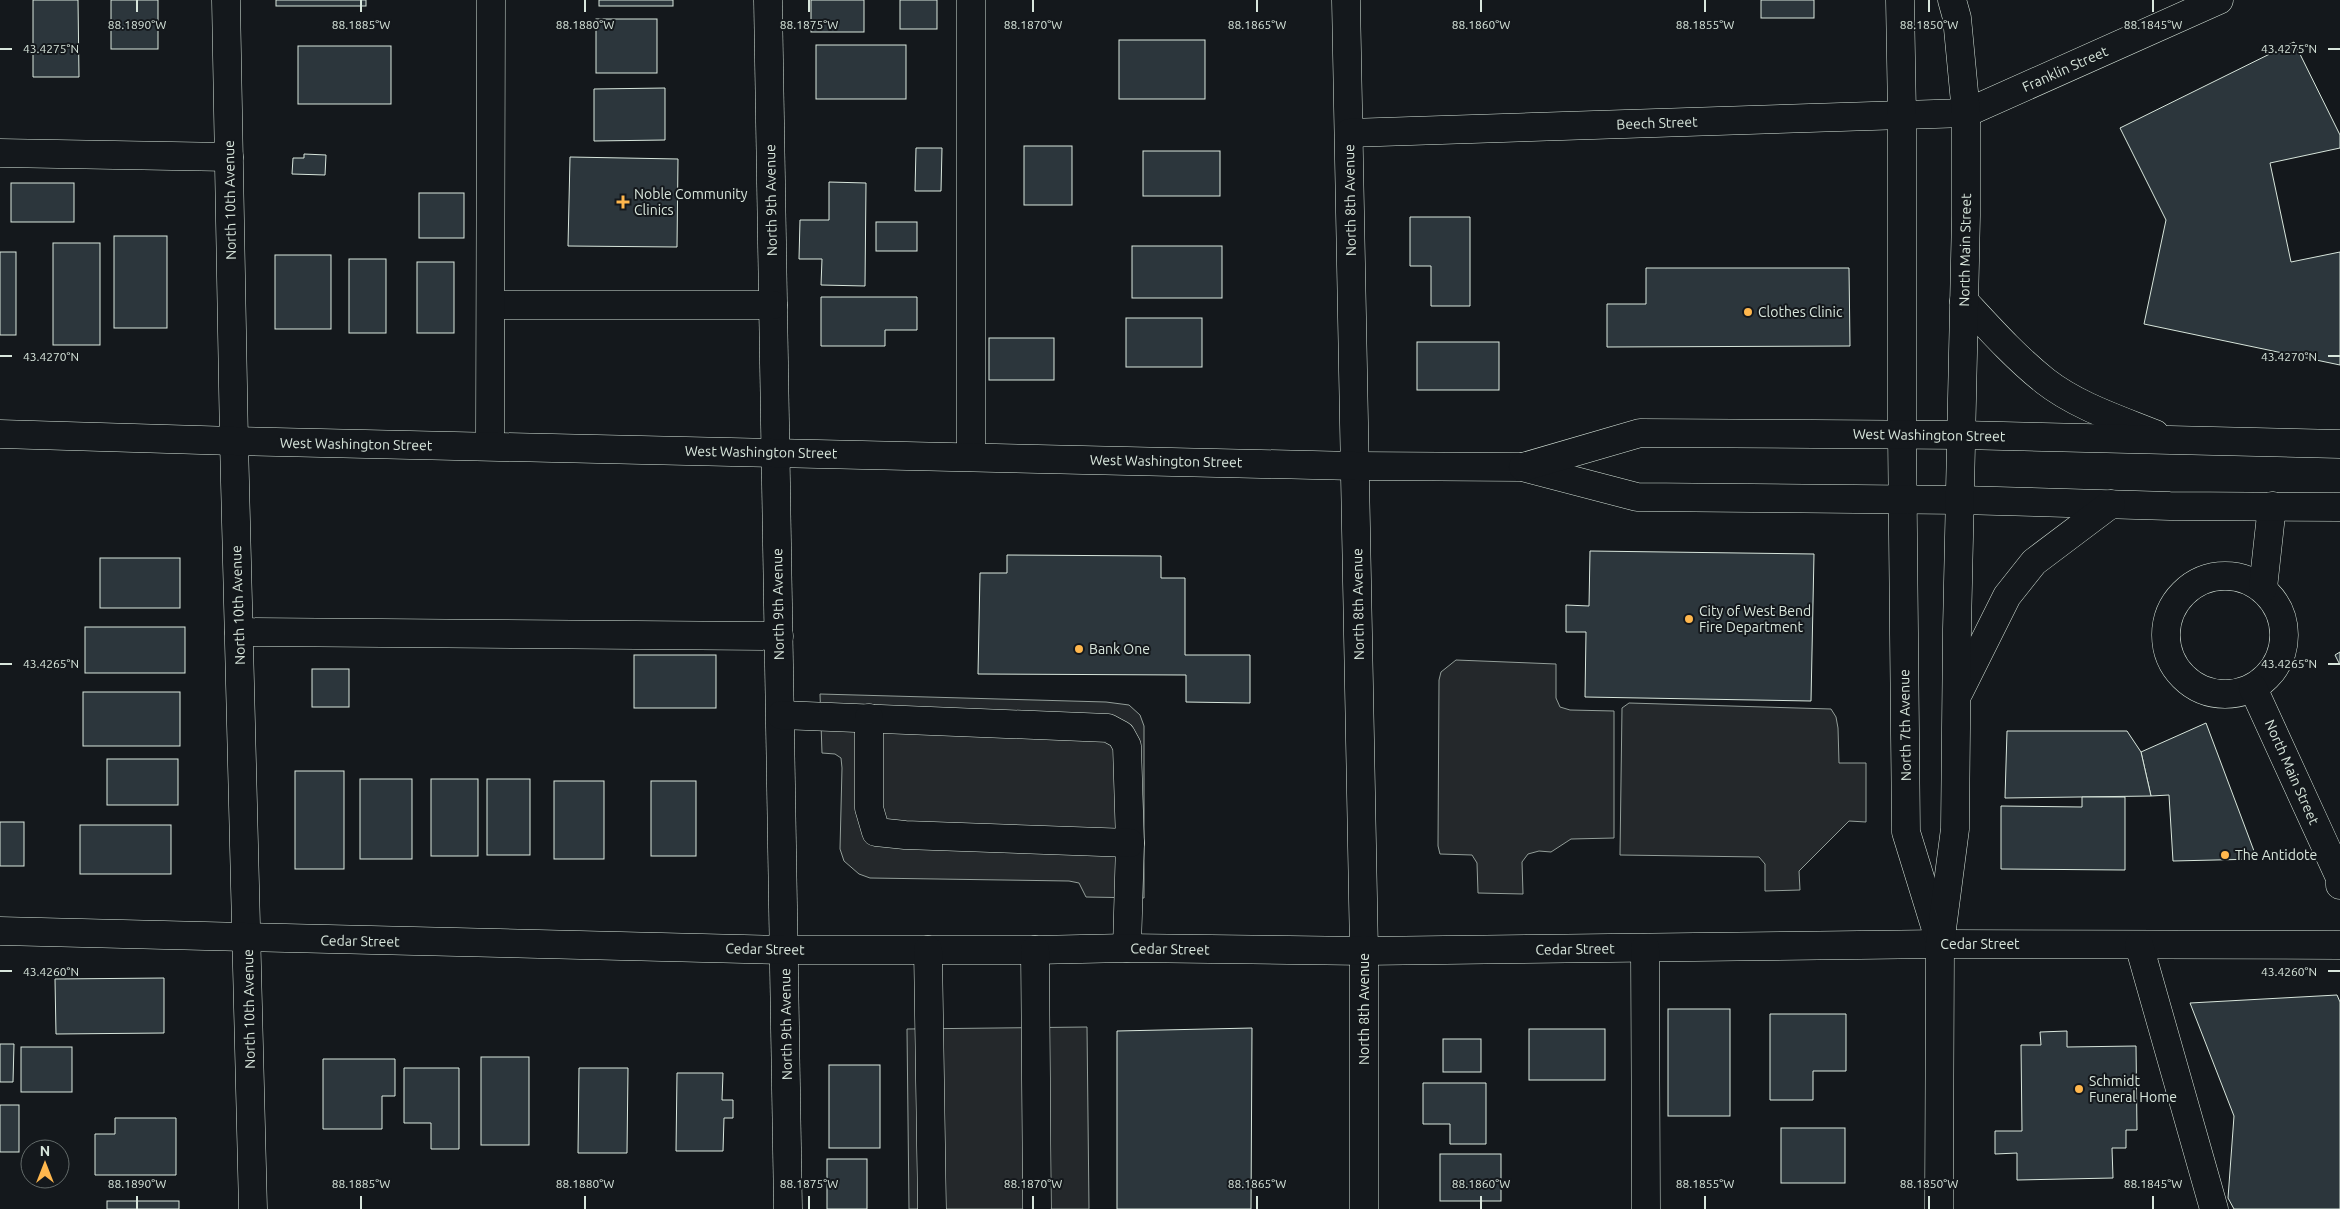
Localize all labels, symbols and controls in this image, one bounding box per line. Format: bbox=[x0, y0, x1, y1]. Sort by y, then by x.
text: 88.1890°W bbox=[108, 18, 166, 31]
text: 88.1885°W bbox=[332, 18, 390, 31]
text: 88.1880°W bbox=[556, 18, 614, 31]
text: 88.1875°W bbox=[780, 18, 838, 31]
text: 88.1870°W bbox=[1004, 18, 1062, 31]
text: 88.1865°W bbox=[1228, 18, 1286, 31]
text: 88.1860°W bbox=[1452, 18, 1510, 31]
text: 88.1855°W bbox=[1676, 18, 1734, 31]
text: 88.1850°W bbox=[1900, 18, 1958, 31]
text: 88.1845°W bbox=[2124, 18, 2182, 31]
text: 43.4275°N bbox=[23, 42, 79, 55]
text: 43.4275°N bbox=[2261, 42, 2317, 55]
street label: Franklin Street bbox=[2020, 43, 2111, 95]
street label: Beech Street bbox=[1616, 114, 1698, 132]
street label: North 10th Avenue bbox=[221, 140, 239, 260]
street label: North 9th Avenue bbox=[762, 144, 780, 256]
street label: North 8th Avenue bbox=[1341, 144, 1359, 256]
place label: Noble Community Clinics bbox=[634, 186, 748, 218]
street label: North Main Street bbox=[1956, 193, 1974, 307]
marker: Noble Community Clinics bbox=[616, 195, 630, 209]
place label: Clothes Clinic bbox=[1758, 304, 1843, 320]
marker: Clothes Clinic bbox=[1742, 306, 1754, 318]
text: 43.4270°N bbox=[23, 350, 79, 363]
text: 43.4270°N bbox=[2261, 350, 2317, 363]
street label: West Washington Street bbox=[1853, 426, 2006, 444]
street label: West Washington Street bbox=[280, 435, 433, 453]
street label: West Washington Street bbox=[685, 443, 838, 461]
street label: West Washington Street bbox=[1090, 452, 1243, 470]
street label: North 10th Avenue bbox=[228, 545, 248, 665]
street label: North 9th Avenue bbox=[769, 548, 787, 660]
street label: North 8th Avenue bbox=[1349, 548, 1367, 660]
place label: City of West Bend Fire Department bbox=[1699, 603, 1811, 635]
marker: City of West Bend Fire Department bbox=[1683, 613, 1695, 625]
place label: Bank One bbox=[1089, 641, 1150, 657]
marker: Bank One bbox=[1073, 643, 1085, 655]
text: 43.4265°N bbox=[23, 657, 79, 670]
text: 43.4265°N bbox=[2261, 657, 2317, 670]
street label: North 7th Avenue bbox=[1896, 669, 1914, 781]
street label: North Main Street bbox=[2262, 717, 2323, 827]
place label: The Antidote bbox=[2235, 847, 2317, 863]
marker: The Antidote bbox=[2219, 849, 2231, 861]
street label: Cedar Street bbox=[320, 932, 400, 950]
street label: Cedar Street bbox=[1940, 936, 2020, 952]
street label: Cedar Street bbox=[725, 940, 805, 958]
street label: Cedar Street bbox=[1130, 940, 1210, 958]
street label: Cedar Street bbox=[1535, 940, 1615, 958]
street label: North 10th Avenue bbox=[240, 949, 258, 1069]
street label: North 8th Avenue bbox=[1356, 953, 1372, 1065]
text: 43.4260°N bbox=[23, 965, 79, 978]
text: 43.4260°N bbox=[2261, 965, 2317, 978]
street label: North 9th Avenue bbox=[777, 968, 795, 1080]
place label: Schmidt Funeral Home bbox=[2089, 1073, 2177, 1105]
marker: Schmidt Funeral Home bbox=[2073, 1083, 2085, 1095]
north arrow bbox=[20, 1139, 70, 1189]
text: N bbox=[40, 1143, 50, 1159]
text: 88.1890°W bbox=[108, 1177, 166, 1190]
text: 88.1885°W bbox=[332, 1177, 390, 1190]
text: 88.1880°W bbox=[556, 1177, 614, 1190]
text: 88.1875°W bbox=[780, 1177, 838, 1190]
text: 88.1870°W bbox=[1004, 1177, 1062, 1190]
text: 88.1865°W bbox=[1228, 1177, 1286, 1190]
text: 88.1860°W bbox=[1452, 1177, 1510, 1190]
text: 88.1855°W bbox=[1676, 1177, 1734, 1190]
text: 88.1850°W bbox=[1900, 1177, 1958, 1190]
text: 88.1845°W bbox=[2124, 1177, 2182, 1190]

